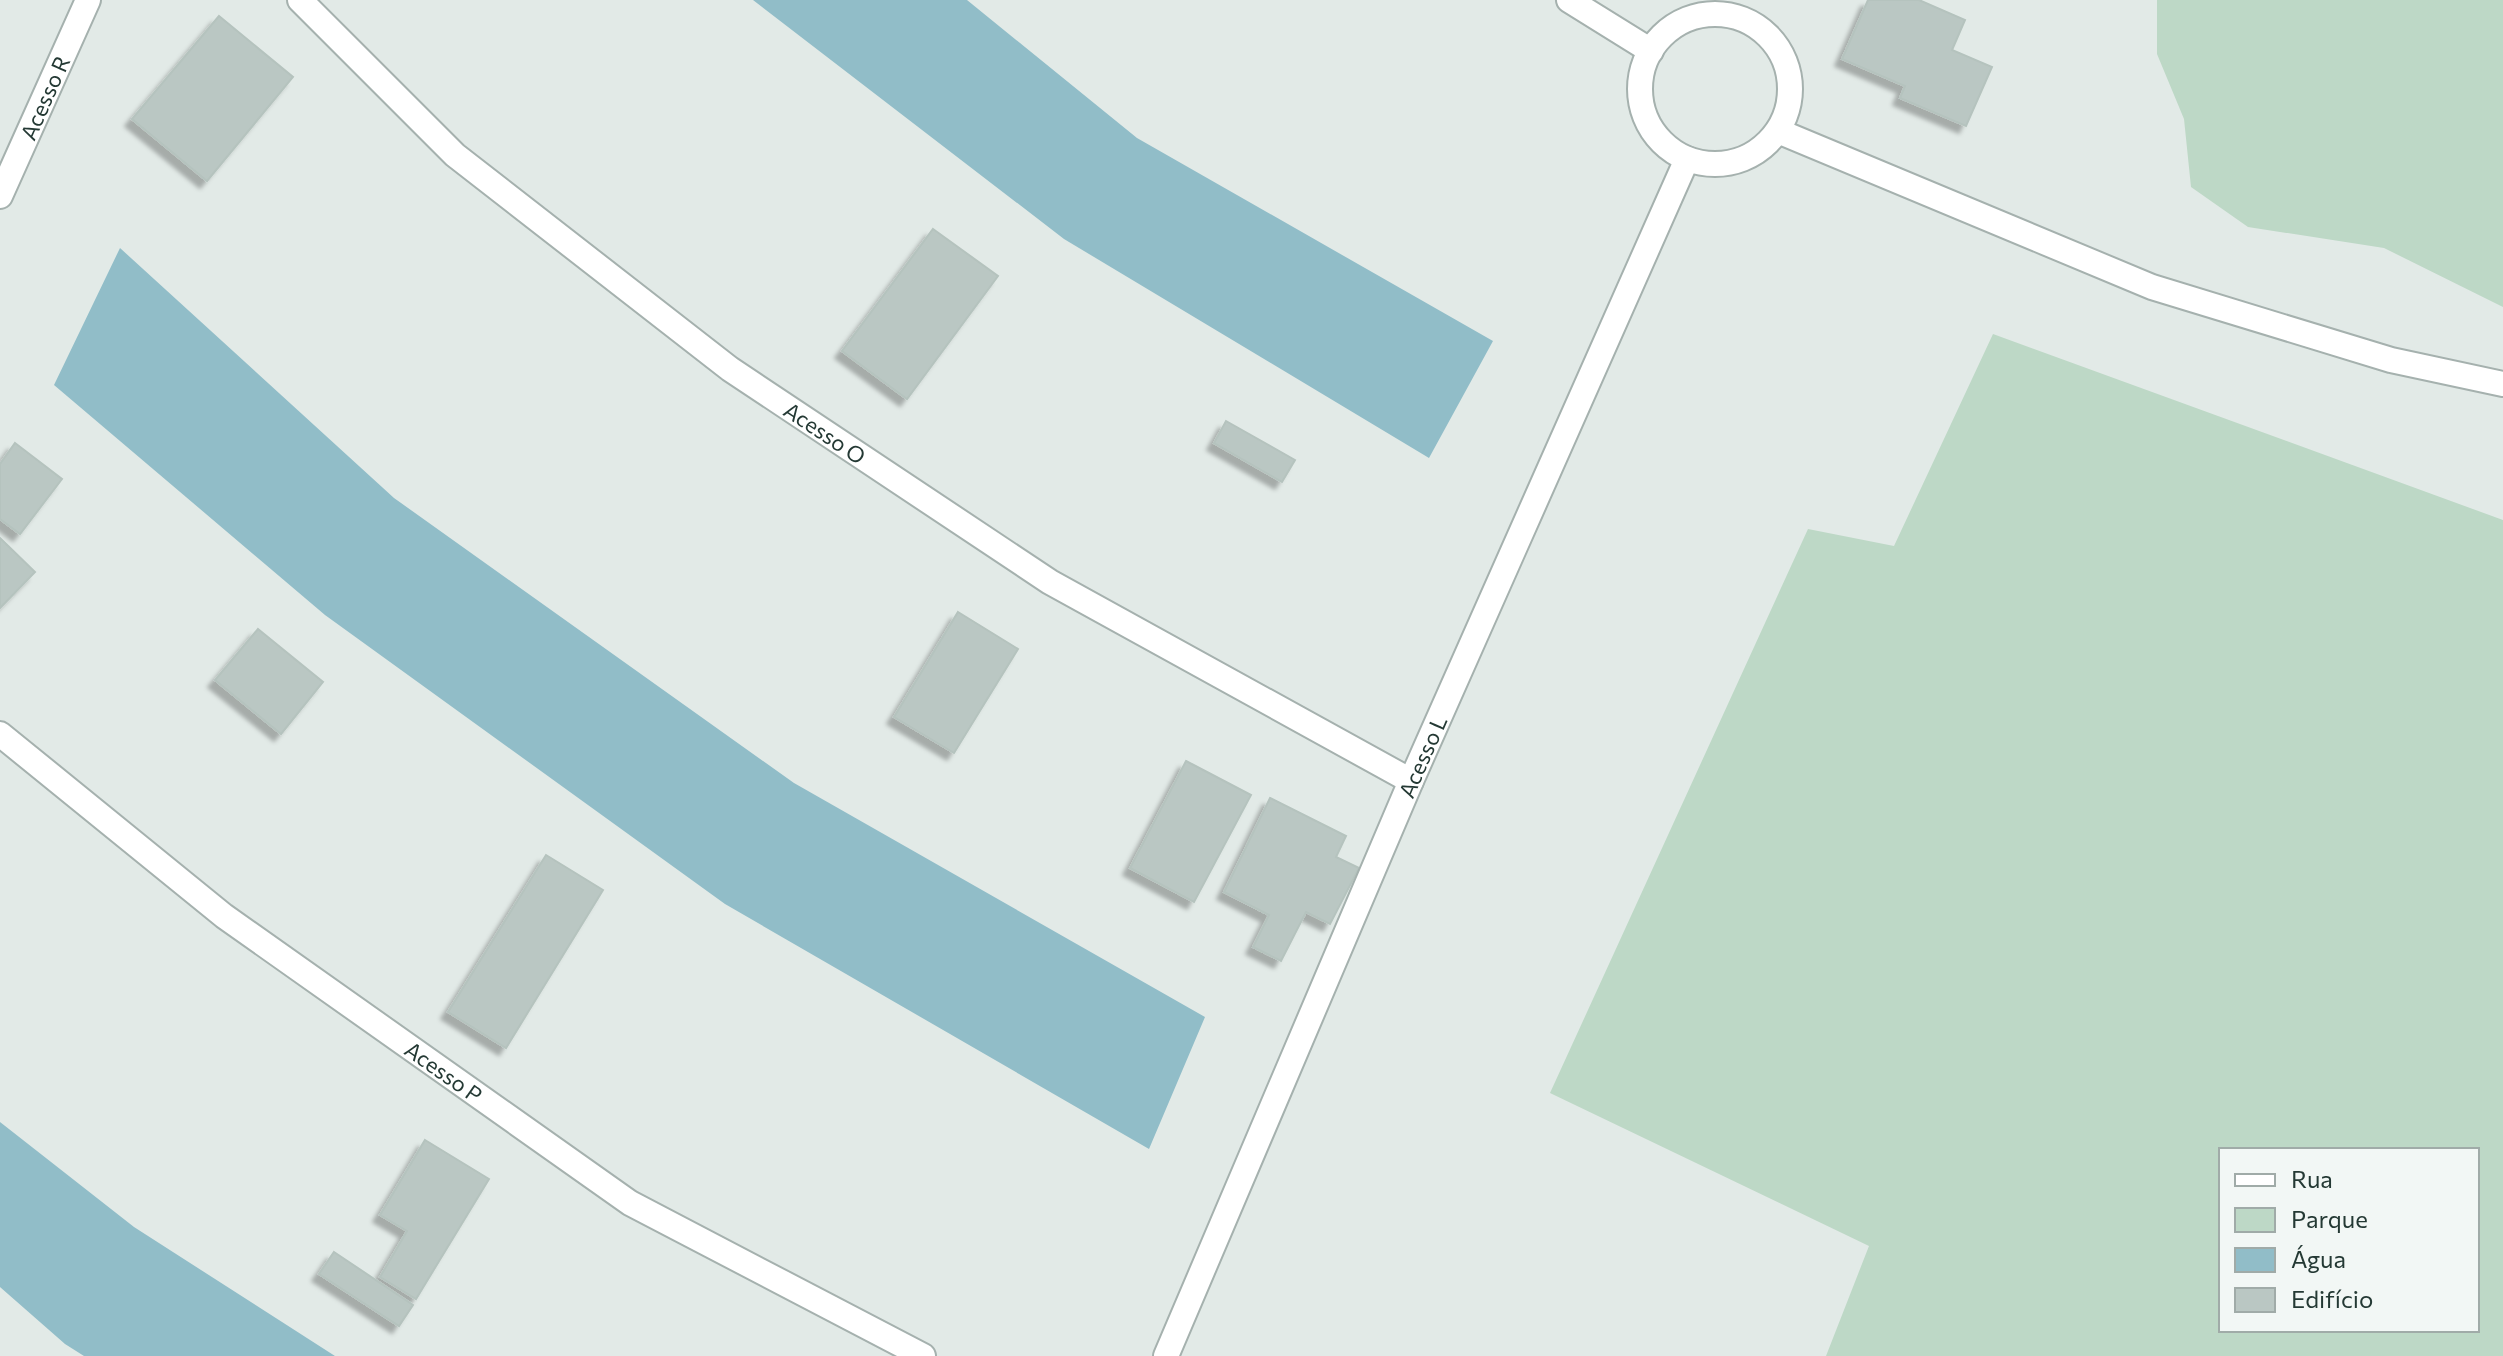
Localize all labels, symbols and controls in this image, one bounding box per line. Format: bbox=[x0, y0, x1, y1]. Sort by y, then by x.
street label: Acesso R bbox=[14, 51, 75, 144]
street label: Acesso O bbox=[779, 395, 871, 469]
street label: Acesso L bbox=[1392, 711, 1452, 802]
street label: Acesso P bbox=[400, 1035, 488, 1108]
legend bbox=[2219, 1148, 2479, 1332]
text: Rua bbox=[2291, 1164, 2333, 1193]
text: Parque bbox=[2291, 1204, 2368, 1233]
text: Água bbox=[2291, 1244, 2346, 1273]
text: Edifício bbox=[2291, 1284, 2373, 1313]

